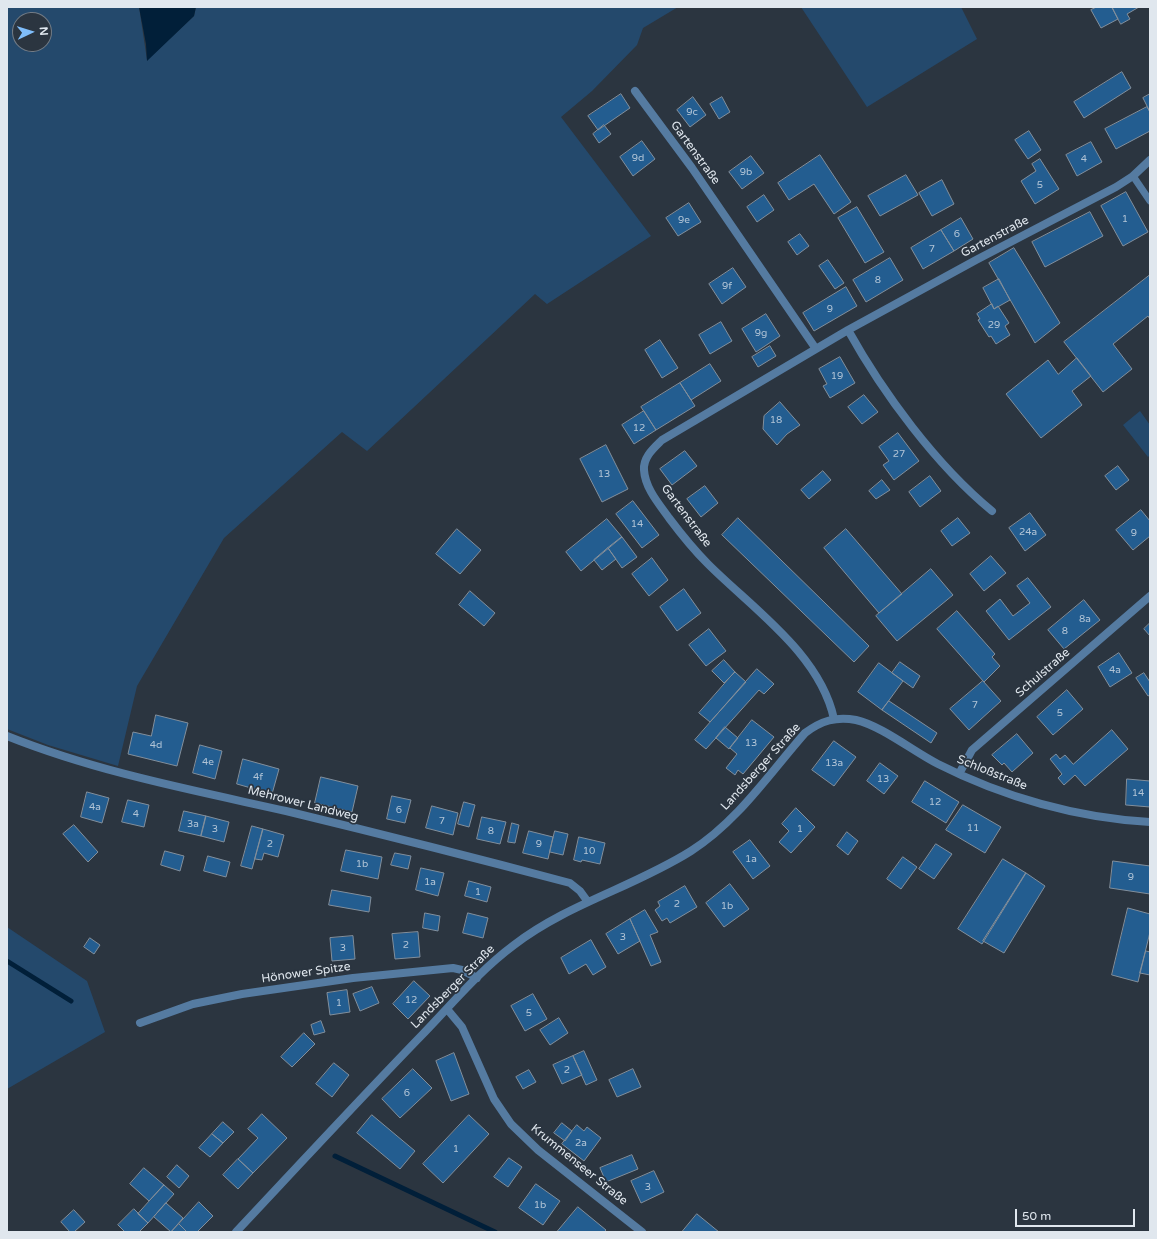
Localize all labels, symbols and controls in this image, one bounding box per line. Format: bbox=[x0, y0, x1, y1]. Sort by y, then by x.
north arrow bbox=[12, 12, 52, 52]
text: N bbox=[37, 26, 50, 36]
house number: 9c bbox=[686, 106, 698, 118]
street label: Gartenstraße bbox=[667, 119, 723, 187]
house number: 9d bbox=[632, 152, 644, 164]
house number: 4 bbox=[1081, 153, 1087, 165]
house number: 9b bbox=[740, 166, 752, 178]
house number: 5 bbox=[1037, 179, 1043, 191]
street label: Gartenstraße bbox=[959, 213, 1031, 261]
house number: 1 bbox=[1122, 213, 1128, 225]
house number: 9e bbox=[678, 214, 690, 226]
house number: 6 bbox=[954, 228, 960, 240]
house number: 7 bbox=[929, 243, 935, 255]
house number: 8 bbox=[875, 274, 881, 286]
house number: 9f bbox=[722, 280, 732, 292]
house number: 9 bbox=[827, 303, 833, 315]
house number: 29 bbox=[988, 319, 1000, 331]
house number: 9g bbox=[755, 327, 767, 339]
house number: 19 bbox=[831, 370, 843, 382]
house number: 18 bbox=[770, 414, 782, 426]
house number: 12 bbox=[633, 422, 645, 434]
house number: 27 bbox=[893, 448, 905, 460]
house number: 13 bbox=[598, 468, 610, 480]
street label: Gartenstraße bbox=[658, 482, 714, 550]
house number: 14 bbox=[631, 518, 643, 530]
house number: 24a bbox=[1019, 526, 1037, 538]
house number: 9 bbox=[1131, 527, 1137, 539]
house number: 8a bbox=[1079, 613, 1091, 625]
house number: 8 bbox=[1062, 625, 1068, 637]
street label: Schulstraße bbox=[1013, 646, 1073, 700]
house number: 4a bbox=[1109, 664, 1121, 676]
house number: 7 bbox=[972, 699, 978, 711]
house number: 5 bbox=[1057, 707, 1063, 719]
street label: Landsberger Straße bbox=[718, 720, 804, 814]
house number: 13 bbox=[745, 737, 757, 749]
house number: 4d bbox=[150, 739, 162, 751]
street label: Schloßstraße bbox=[955, 752, 1029, 794]
house number: 4e bbox=[202, 756, 214, 768]
house number: 13a bbox=[825, 757, 843, 769]
house number: 4f bbox=[253, 771, 263, 783]
house number: 13 bbox=[877, 773, 889, 785]
street label: Mehrower Landweg bbox=[246, 783, 360, 825]
house number: 14 bbox=[1132, 787, 1144, 799]
house number: 12 bbox=[929, 796, 941, 808]
house number: 4a bbox=[89, 801, 101, 813]
house number: 6 bbox=[396, 804, 402, 816]
house number: 4 bbox=[133, 808, 139, 820]
house number: 7 bbox=[439, 815, 445, 827]
house number: 3a bbox=[187, 818, 199, 830]
house number: 11 bbox=[967, 822, 979, 834]
house number: 3 bbox=[212, 823, 218, 835]
house number: 1 bbox=[797, 823, 803, 835]
house number: 8 bbox=[488, 825, 494, 837]
house number: 2 bbox=[267, 838, 273, 850]
house number: 9 bbox=[536, 838, 542, 850]
house number: 10 bbox=[583, 845, 595, 857]
house number: 1a bbox=[745, 853, 757, 865]
house number: 1b bbox=[356, 858, 368, 870]
house number: 9 bbox=[1128, 871, 1134, 883]
house number: 1a bbox=[424, 876, 436, 888]
house number: 1 bbox=[475, 886, 481, 898]
house number: 2 bbox=[674, 898, 680, 910]
house number: 1b bbox=[721, 900, 733, 912]
house number: 3 bbox=[620, 931, 626, 943]
house number: 2 bbox=[403, 939, 409, 951]
house number: 3 bbox=[340, 942, 346, 954]
street label: Landsberger Straße bbox=[408, 942, 498, 1032]
street label: Hönower Spitze bbox=[261, 960, 351, 986]
house number: 12 bbox=[405, 994, 417, 1006]
house number: 1 bbox=[336, 997, 342, 1009]
house number: 5 bbox=[526, 1007, 532, 1019]
house number: 2 bbox=[564, 1064, 570, 1076]
house number: 6 bbox=[404, 1087, 410, 1099]
street label: Krummenseer Straße bbox=[528, 1122, 630, 1208]
house number: 2a bbox=[575, 1137, 587, 1149]
house number: 1 bbox=[453, 1143, 459, 1155]
house number: 3 bbox=[645, 1181, 651, 1193]
house number: 1b bbox=[534, 1199, 546, 1211]
scale bar bbox=[1017, 1201, 1137, 1227]
text: 50 m bbox=[1022, 1209, 1051, 1223]

